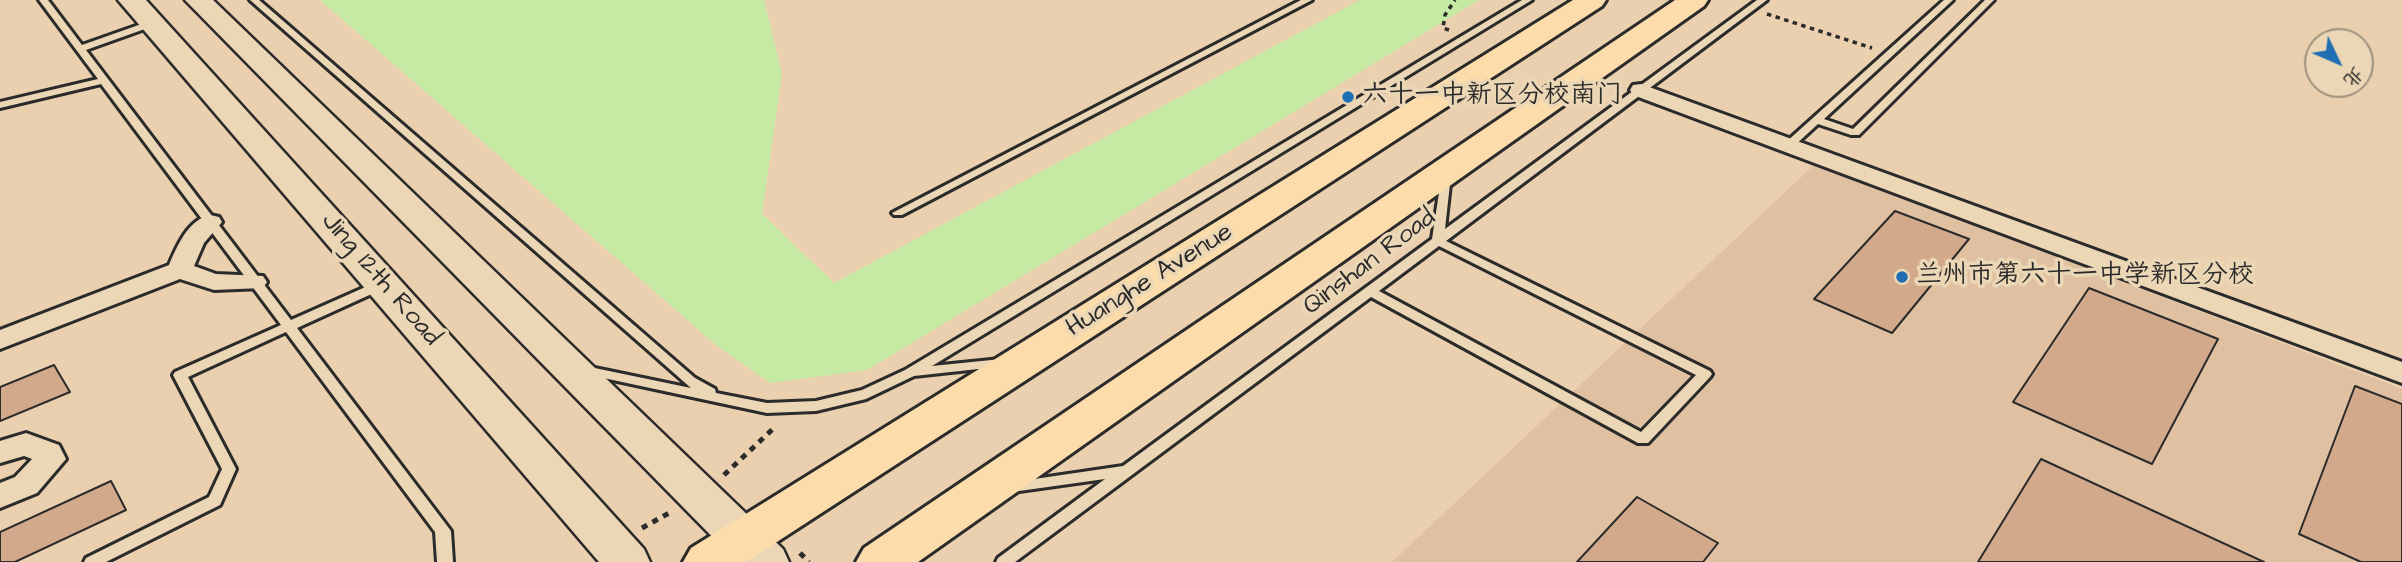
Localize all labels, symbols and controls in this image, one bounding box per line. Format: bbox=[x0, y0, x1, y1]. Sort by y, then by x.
north arrow bbox=[2304, 28, 2374, 98]
text: 北 bbox=[2337, 60, 2369, 93]
place label: 六十一中新区分校南门 bbox=[1362, 81, 1622, 113]
marker: 六十一中新区分校南门 bbox=[1340, 89, 1356, 105]
street label: Qinshan Road bbox=[1298, 203, 1442, 323]
street label: Jing 12th Road bbox=[314, 207, 446, 353]
street label: Huanghe Avenue bbox=[1061, 217, 1239, 345]
place label: 兰州市第六十一中学新区分校 bbox=[1916, 261, 2254, 293]
marker: 兰州市第六十一中学新区分校 bbox=[1894, 269, 1910, 285]

